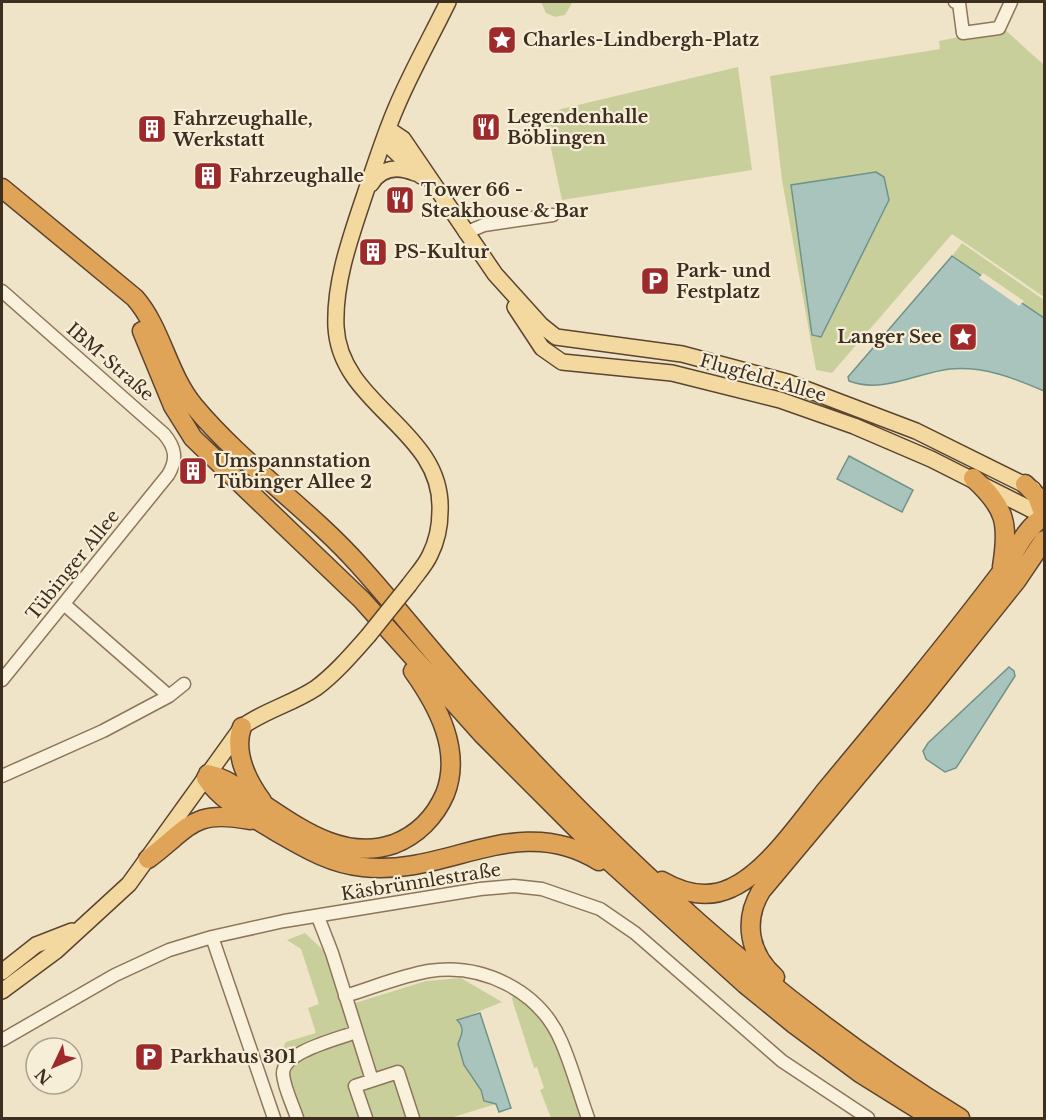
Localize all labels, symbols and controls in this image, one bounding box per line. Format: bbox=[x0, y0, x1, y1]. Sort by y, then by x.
place icon: Charles-Lindbergh-Platz bbox=[486, 24, 518, 56]
place label: Charles-Lindbergh-Platz bbox=[523, 29, 759, 51]
place label: Legendenhalle Böblingen bbox=[507, 106, 648, 149]
place label: Fahrzeughalle, Werkstatt bbox=[172, 108, 313, 151]
restaurant icon: Legendenhalle Böblingen bbox=[470, 111, 502, 143]
building icon: Fahrzeughalle, Werkstatt bbox=[136, 113, 168, 145]
building icon: Fahrzeughalle bbox=[192, 160, 224, 192]
place label: Fahrzeughalle bbox=[229, 165, 364, 187]
place label: Tower 66 - Steakhouse & Bar bbox=[421, 179, 588, 222]
restaurant icon: Tower 66 - Steakhouse & Bar bbox=[384, 184, 416, 216]
building icon: PS-Kultur bbox=[357, 236, 389, 268]
place label: PS-Kultur bbox=[394, 241, 489, 263]
place label: Park- und Festplatz bbox=[676, 260, 771, 303]
parking icon: Park- und Festplatz bbox=[639, 265, 671, 297]
street label: IBM-Straße bbox=[62, 318, 158, 406]
place icon: Langer See bbox=[947, 321, 979, 353]
place label: Langer See bbox=[837, 326, 942, 348]
street label: Flugfeld-Allee bbox=[697, 349, 829, 407]
place label: Umspannstation Tübinger Allee 2 bbox=[214, 450, 372, 493]
building icon: Umspannstation Tübinger Allee 2 bbox=[177, 455, 209, 487]
street label: Tübinger Allee bbox=[22, 505, 124, 625]
street label: Käsbrünnlestraße bbox=[339, 858, 503, 906]
north arrow bbox=[24, 1036, 84, 1096]
parking icon: Parkhaus 301 bbox=[133, 1041, 165, 1073]
place label: Parkhaus 301 bbox=[170, 1046, 296, 1068]
text: N bbox=[31, 1064, 56, 1089]

